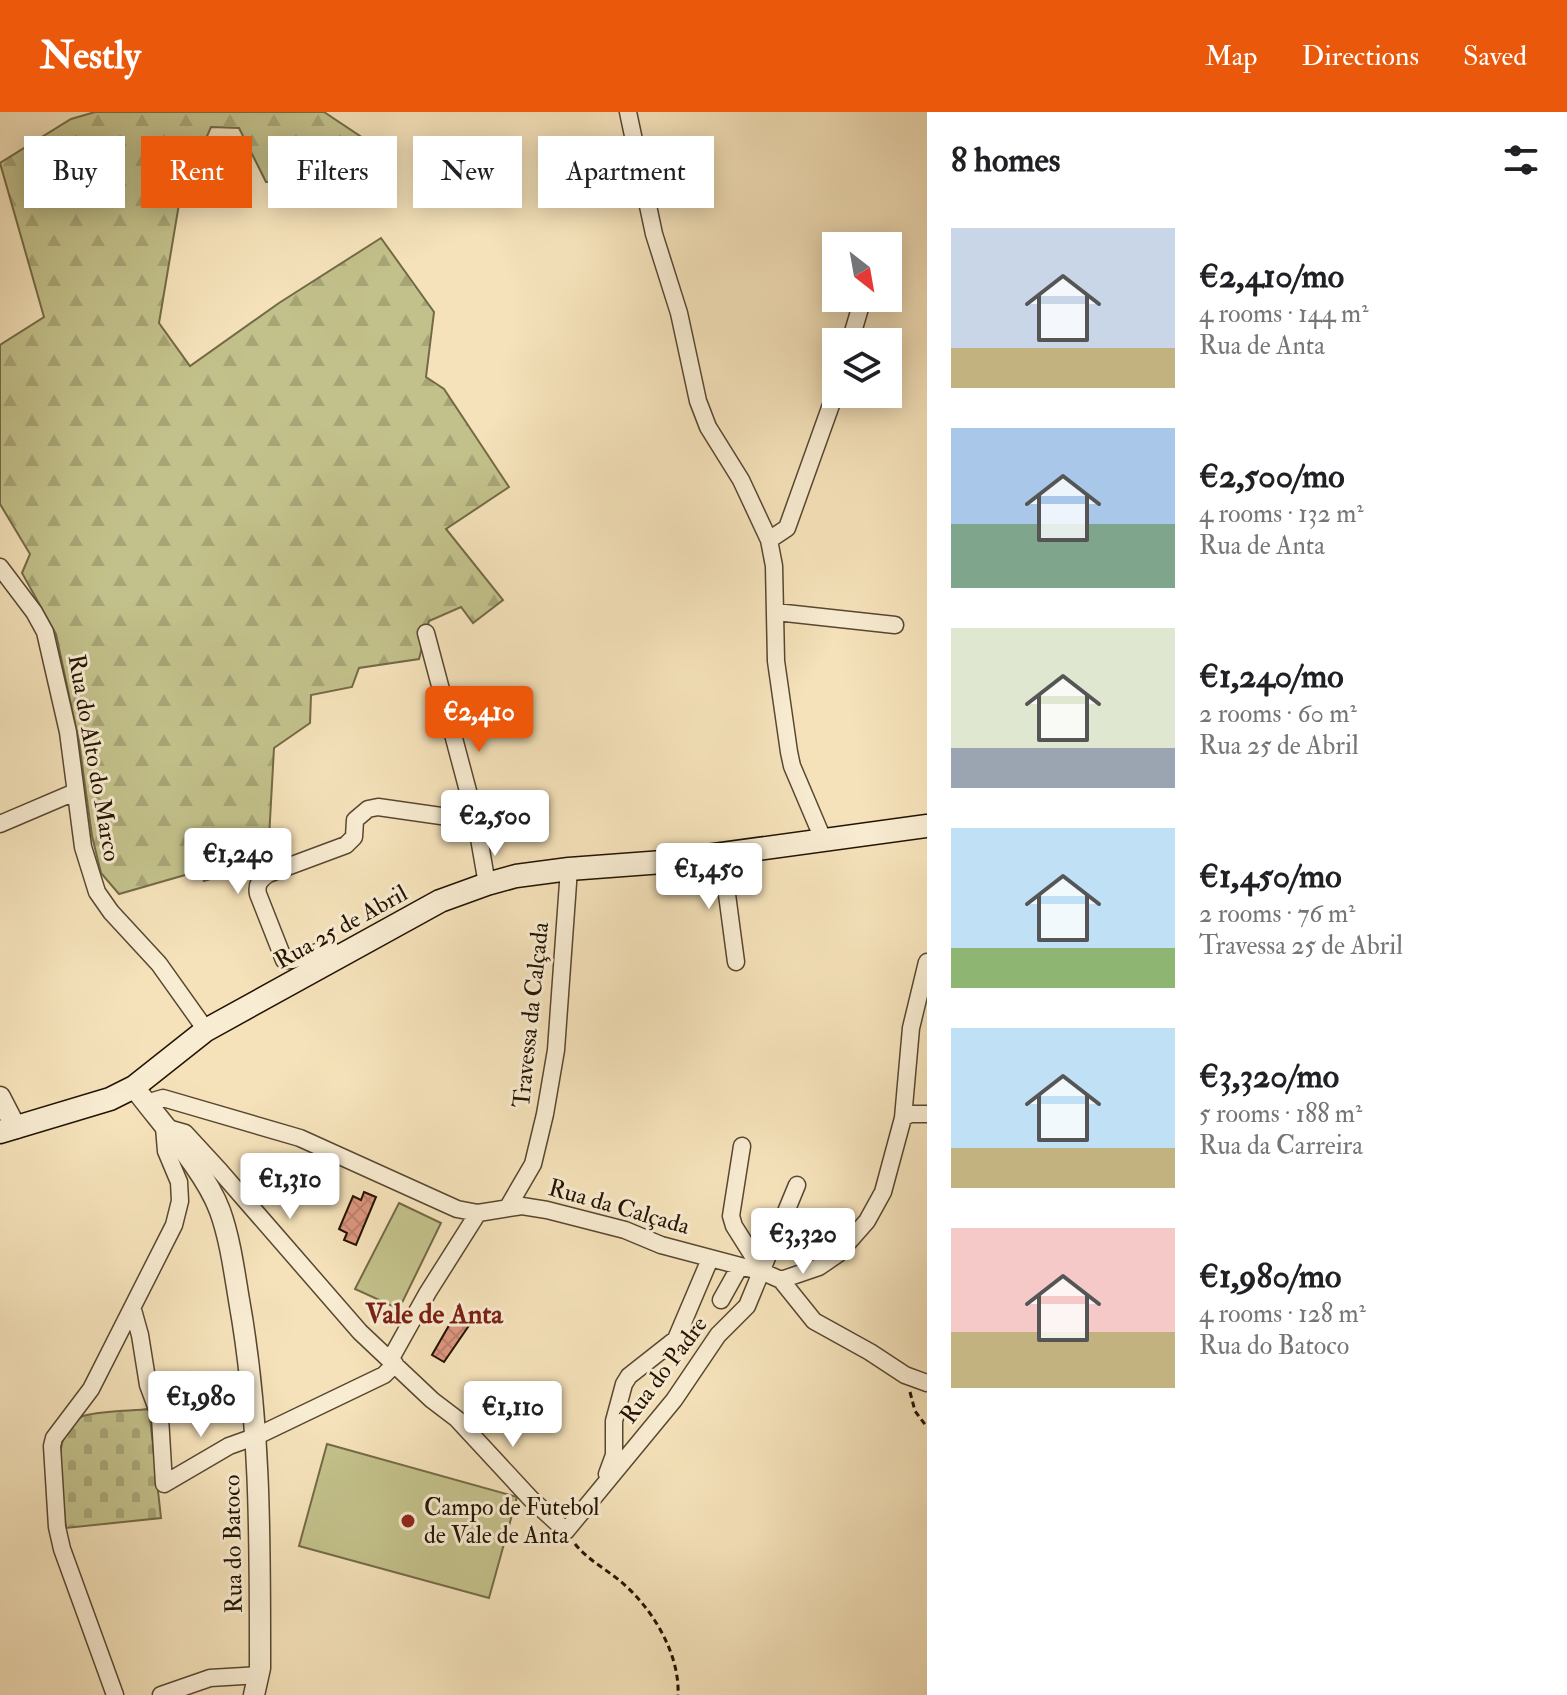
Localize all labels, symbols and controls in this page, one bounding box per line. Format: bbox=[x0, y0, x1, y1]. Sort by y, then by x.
text: Nestly bbox=[40, 32, 141, 80]
text: Map bbox=[1205, 39, 1258, 74]
text: Directions bbox=[1302, 39, 1419, 74]
text: Saved bbox=[1463, 39, 1527, 74]
chip: Buy bbox=[24, 136, 125, 208]
chip: Rent bbox=[141, 136, 252, 208]
chip: Filters bbox=[268, 136, 397, 208]
chip: New bbox=[413, 136, 522, 208]
chip: Apartment bbox=[538, 136, 714, 208]
icon: filters bbox=[1499, 138, 1543, 182]
text: 8 homes bbox=[951, 139, 1060, 182]
north arrow bbox=[822, 232, 902, 312]
map controls bbox=[822, 232, 902, 408]
text: €2,410/mo bbox=[1199, 255, 1344, 298]
icon: home bbox=[1015, 260, 1111, 356]
text: 4 rooms · 144 m² bbox=[1199, 298, 1369, 330]
button: layers bbox=[822, 328, 902, 408]
text: Rua de Anta bbox=[1199, 330, 1325, 362]
text: €2,500/mo bbox=[1199, 455, 1345, 498]
icon: home bbox=[1015, 460, 1111, 556]
text: 4 rooms · 132 m² bbox=[1199, 498, 1364, 530]
text: Rua de Anta bbox=[1199, 530, 1325, 562]
street label: Rua do Alto do Marco bbox=[61, 652, 127, 864]
text: €1,240/mo bbox=[1199, 655, 1344, 698]
icon: home bbox=[1015, 660, 1111, 756]
pin: €2,410 bbox=[414, 686, 544, 754]
text: €2,410 bbox=[443, 696, 515, 728]
text: 2 rooms · 60 m² bbox=[1199, 698, 1357, 730]
text: Rua 25 de Abril bbox=[1199, 730, 1359, 762]
pin: €2,500 bbox=[430, 790, 560, 858]
text: €2,500 bbox=[459, 800, 531, 832]
pin: €1,240 bbox=[173, 828, 303, 896]
text: €1,240 bbox=[202, 838, 274, 870]
pin: €1,450 bbox=[644, 843, 774, 911]
text: €1,450 bbox=[674, 853, 744, 885]
text: €1,450/mo bbox=[1199, 855, 1342, 898]
icon: home bbox=[1015, 860, 1111, 956]
street label: Rua 25 de Abril bbox=[269, 878, 413, 976]
text: 2 rooms · 76 m² bbox=[1199, 898, 1355, 930]
street label: Travessa da Calçada bbox=[506, 919, 556, 1109]
text: Travessa 25 de Abril bbox=[1199, 930, 1403, 962]
text: €3,320/mo bbox=[1199, 1055, 1339, 1098]
icon: home bbox=[1015, 1060, 1111, 1156]
text: 5 rooms · 188 m² bbox=[1199, 1098, 1362, 1130]
text: Rua da Carreira bbox=[1199, 1130, 1363, 1162]
pin: €1,310 bbox=[225, 1153, 355, 1221]
text: €1,310 bbox=[258, 1163, 322, 1195]
street label: Rua da Calçada bbox=[545, 1172, 694, 1242]
pin: €3,320 bbox=[738, 1208, 868, 1276]
text: €3,320 bbox=[769, 1218, 837, 1250]
text: €1,980/mo bbox=[1199, 1255, 1341, 1298]
icon: home bbox=[1015, 1260, 1111, 1356]
district label: Vale de Anta bbox=[364, 1297, 504, 1332]
text: 4 rooms · 128 m² bbox=[1199, 1298, 1366, 1330]
street label: Rua do Padre bbox=[613, 1310, 715, 1430]
text: Rua do Batoco bbox=[1199, 1330, 1349, 1362]
pin: €1,980 bbox=[136, 1371, 266, 1439]
text: €1,980 bbox=[166, 1381, 236, 1413]
pin: €1,110 bbox=[448, 1381, 578, 1449]
text: €1,110 bbox=[482, 1391, 544, 1423]
street label: Rua do Batoco bbox=[216, 1474, 250, 1614]
place label: Campo de Futebol de Vale de Anta bbox=[424, 1492, 600, 1551]
marker: Campo de Futebol de Vale de Anta bbox=[399, 1512, 417, 1530]

